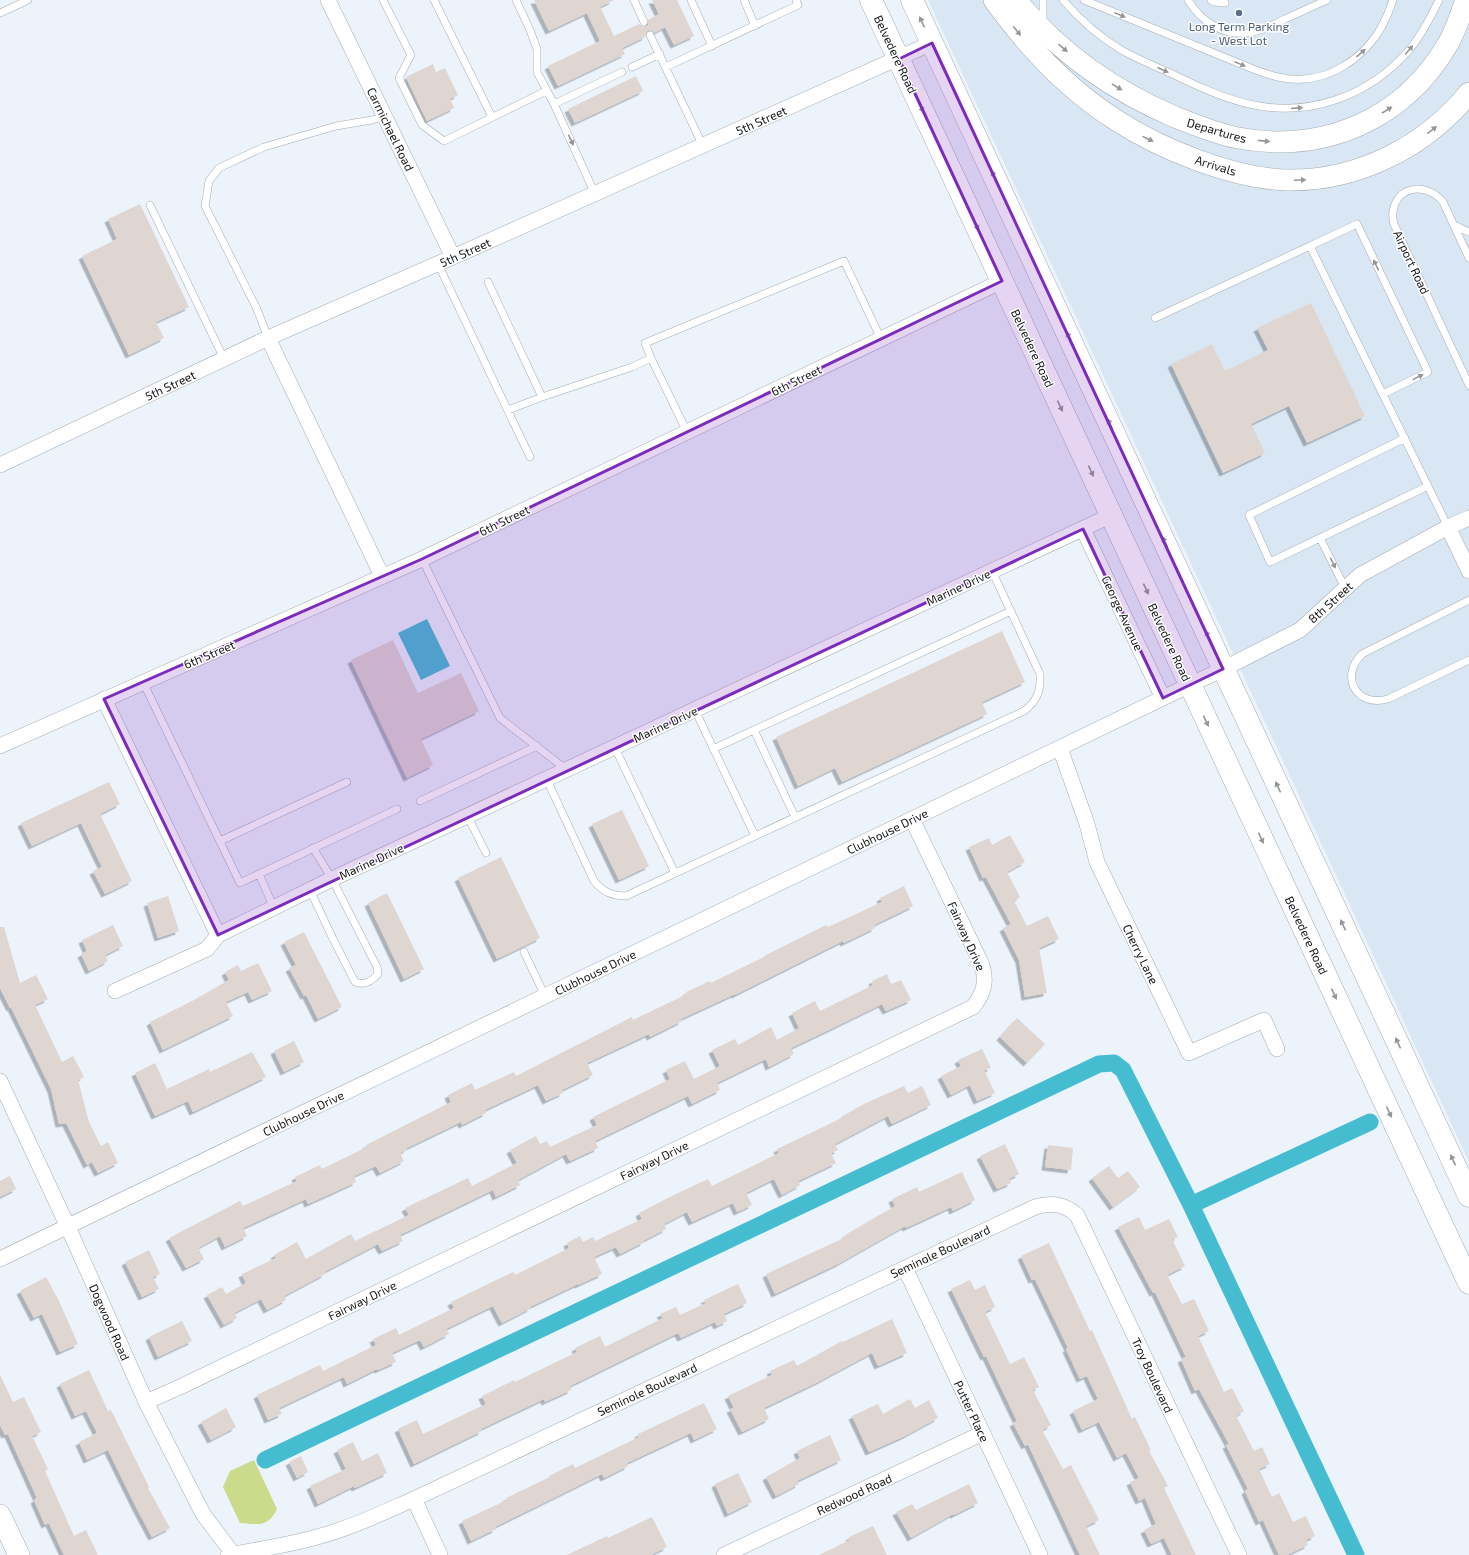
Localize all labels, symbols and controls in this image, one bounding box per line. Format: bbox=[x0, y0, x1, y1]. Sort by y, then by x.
marker: Long Term Parking - West Lot bbox=[1234, 8, 1244, 18]
one-way arrow bbox=[1115, 12, 1127, 18]
street label: Belvedere Road bbox=[872, 13, 920, 95]
one-way arrow bbox=[919, 16, 925, 27]
place label: Long Term Parking - West Lot bbox=[1189, 19, 1289, 47]
one-way arrow bbox=[1013, 26, 1022, 36]
one-way arrow bbox=[1057, 43, 1068, 52]
one-way arrow bbox=[1404, 44, 1413, 55]
one-way arrow bbox=[1356, 48, 1366, 58]
one-way arrow bbox=[1235, 62, 1247, 68]
one-way arrow bbox=[1157, 67, 1169, 73]
one-way arrow bbox=[1112, 83, 1122, 91]
street label: Carmichael Road bbox=[365, 85, 417, 173]
one-way arrow bbox=[918, 101, 924, 112]
street label: 5th Street bbox=[733, 102, 789, 137]
one-way arrow bbox=[1291, 105, 1303, 112]
one-way arrow bbox=[1381, 106, 1393, 113]
street label: Departures bbox=[1186, 115, 1248, 145]
one-way arrow bbox=[1427, 126, 1438, 135]
one-way arrow bbox=[568, 134, 574, 145]
one-way arrow bbox=[1143, 136, 1154, 142]
one-way arrow bbox=[1257, 138, 1270, 145]
street label: Arrivals bbox=[1194, 152, 1238, 178]
one-way arrow bbox=[991, 171, 997, 182]
one-way arrow bbox=[1294, 176, 1306, 183]
one-way arrow bbox=[973, 219, 979, 230]
street label: Airport Road bbox=[1391, 228, 1433, 296]
street label: 5th Street bbox=[437, 234, 493, 269]
one-way arrow bbox=[1373, 259, 1379, 270]
street label: Belvedere Road bbox=[1009, 307, 1057, 389]
one-way arrow bbox=[1066, 331, 1072, 342]
street label: 6th Street bbox=[768, 362, 824, 398]
street label: 5th Street bbox=[143, 367, 198, 403]
one-way arrow bbox=[1412, 374, 1424, 380]
one-way arrow bbox=[1057, 400, 1063, 412]
one-way arrow bbox=[1107, 418, 1113, 430]
one-way arrow bbox=[1088, 466, 1094, 477]
street label: 6th Street bbox=[476, 502, 532, 538]
one-way arrow bbox=[1161, 535, 1167, 547]
one-way arrow bbox=[1330, 557, 1336, 569]
street label: Marine Drive bbox=[924, 566, 992, 608]
street label: George Avenue bbox=[1099, 573, 1147, 653]
street label: 8th Street bbox=[1305, 578, 1355, 626]
one-way arrow bbox=[1143, 584, 1149, 595]
street label: Belvedere Road bbox=[1146, 601, 1194, 683]
one-way arrow bbox=[1205, 630, 1211, 641]
street label: 6th Street bbox=[181, 637, 237, 671]
street label: Marine Drive bbox=[631, 703, 699, 745]
one-way arrow bbox=[1203, 715, 1209, 726]
one-way arrow bbox=[1275, 781, 1281, 793]
street label: Clubhouse Drive bbox=[844, 805, 930, 857]
one-way arrow bbox=[1258, 833, 1264, 844]
street label: Marine Drive bbox=[337, 840, 405, 882]
street label: Belvedere Road bbox=[1283, 894, 1331, 976]
street label: Fairway Drive bbox=[946, 899, 988, 973]
one-way arrow bbox=[1340, 919, 1346, 930]
street label: Cherry Lane bbox=[1121, 922, 1161, 986]
street label: Clubhouse Drive bbox=[552, 946, 638, 998]
one-way arrow bbox=[1331, 989, 1337, 1000]
one-way arrow bbox=[1395, 1037, 1401, 1048]
street label: Clubhouse Drive bbox=[260, 1087, 346, 1139]
one-way arrow bbox=[1386, 1106, 1392, 1118]
street label: Fairway Drive bbox=[618, 1137, 690, 1183]
one-way arrow bbox=[1449, 1154, 1455, 1166]
street label: Seminole Boulevard bbox=[888, 1222, 992, 1280]
street label: Fairway Drive bbox=[326, 1277, 398, 1323]
street label: Dogwood Road bbox=[87, 1282, 133, 1362]
street label: Troy Boulevard bbox=[1129, 1335, 1177, 1415]
street label: Seminole Boulevard bbox=[595, 1360, 699, 1418]
street label: Putter Place bbox=[952, 1378, 992, 1444]
street label: Redwood Road bbox=[814, 1470, 894, 1518]

